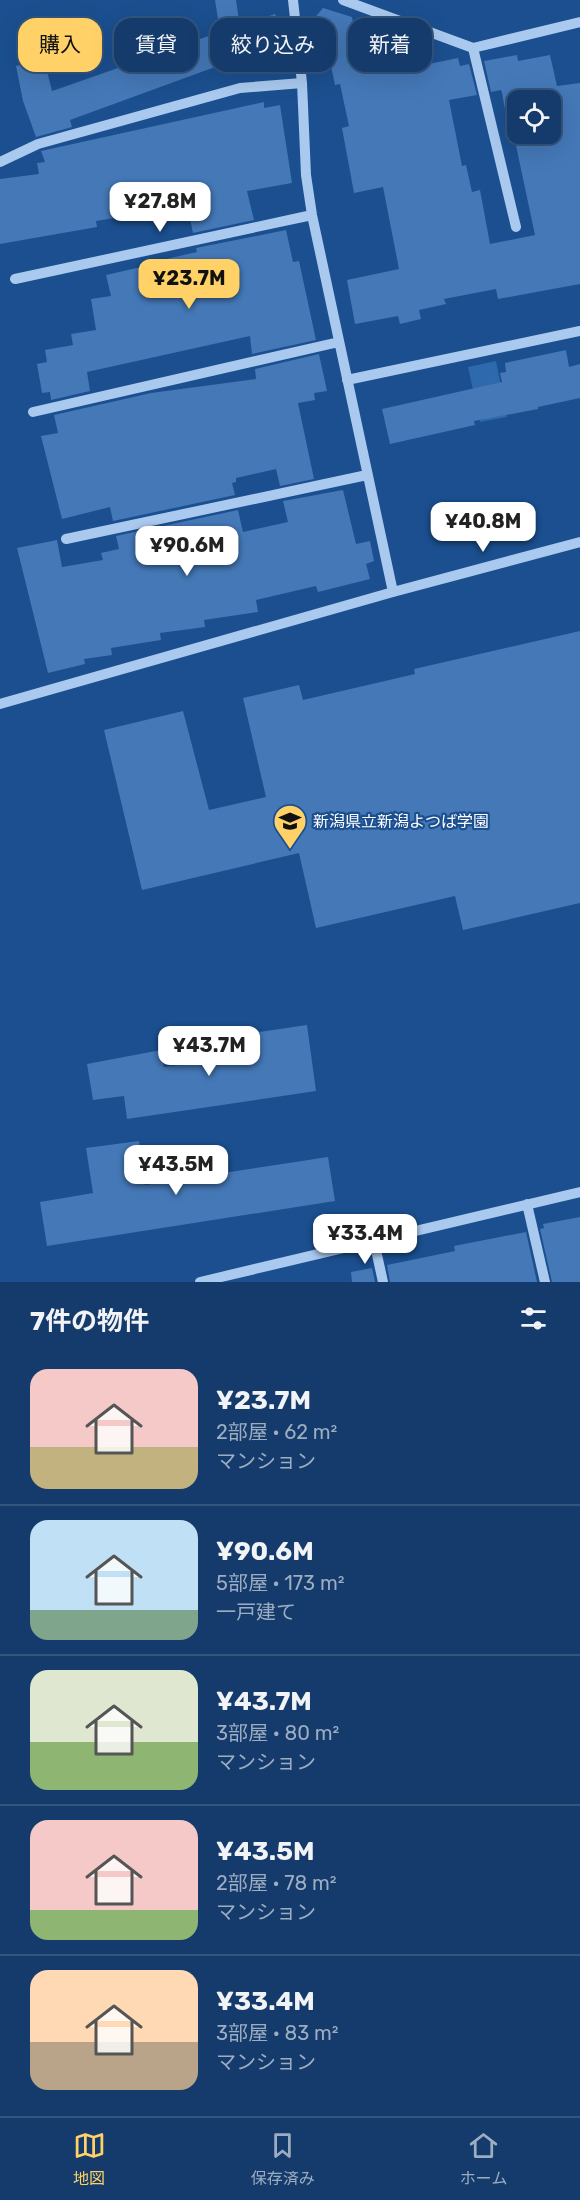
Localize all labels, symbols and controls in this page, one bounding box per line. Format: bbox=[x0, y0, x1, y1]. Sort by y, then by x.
chip: 購入 bbox=[18, 18, 102, 72]
chip: 賃貸 bbox=[114, 18, 198, 72]
chip: 絞り込み bbox=[210, 18, 336, 72]
chip: 新着 bbox=[348, 18, 432, 72]
map controls bbox=[507, 90, 561, 144]
button: locate bbox=[507, 90, 561, 144]
pin: ¥27.8M bbox=[111, 182, 209, 233]
text: ¥27.8M bbox=[124, 189, 196, 213]
pin: ¥23.7M bbox=[140, 259, 238, 310]
text: ¥23.7M bbox=[152, 266, 226, 290]
pin: ¥40.8M bbox=[434, 502, 532, 553]
text: ¥40.8M bbox=[445, 509, 521, 533]
pin: ¥90.6M bbox=[138, 526, 236, 577]
text: ¥90.6M bbox=[149, 533, 225, 557]
school or university icon: 新潟県立新潟よつば学園 bbox=[272, 803, 308, 850]
place label: 新潟県立新潟よつば学園 bbox=[313, 812, 489, 831]
pin: ¥43.7M bbox=[160, 1026, 258, 1077]
text: ¥43.7M bbox=[172, 1033, 246, 1057]
pin: ¥43.5M bbox=[127, 1145, 225, 1196]
text: ¥43.5M bbox=[138, 1152, 214, 1176]
pin: ¥33.4M bbox=[316, 1214, 414, 1265]
text: ¥33.4M bbox=[327, 1221, 403, 1245]
icon: filters bbox=[517, 1302, 550, 1335]
text: 7件の物件 bbox=[30, 1306, 149, 1337]
text: ¥23.7M bbox=[216, 1385, 311, 1416]
icon: home bbox=[78, 1393, 150, 1465]
text: 2部屋 · 62 m² bbox=[216, 1420, 337, 1444]
text: マンション bbox=[216, 1449, 316, 1473]
text: ¥90.6M bbox=[216, 1536, 314, 1567]
icon: home bbox=[78, 1544, 150, 1616]
text: 5部屋 · 173 m² bbox=[216, 1571, 345, 1595]
text: 一戸建て bbox=[216, 1600, 296, 1624]
text: ¥43.7M bbox=[216, 1686, 312, 1717]
icon: home bbox=[78, 1694, 150, 1766]
text: 3部屋 · 80 m² bbox=[216, 1721, 339, 1745]
text: マンション bbox=[216, 1750, 316, 1774]
text: ¥43.5M bbox=[216, 1836, 315, 1867]
icon: home bbox=[78, 1844, 150, 1916]
text: 2部屋 · 78 m² bbox=[216, 1871, 337, 1895]
text: マンション bbox=[216, 1900, 316, 1924]
text: ¥33.4M bbox=[216, 1986, 315, 2017]
icon: home bbox=[78, 1994, 150, 2066]
text: 3部屋 · 83 m² bbox=[216, 2021, 339, 2045]
text: マンション bbox=[216, 2050, 316, 2074]
tab: 地図 bbox=[73, 2129, 106, 2189]
tab: 保存済み bbox=[251, 2129, 315, 2189]
tab: ホーム bbox=[460, 2129, 507, 2189]

